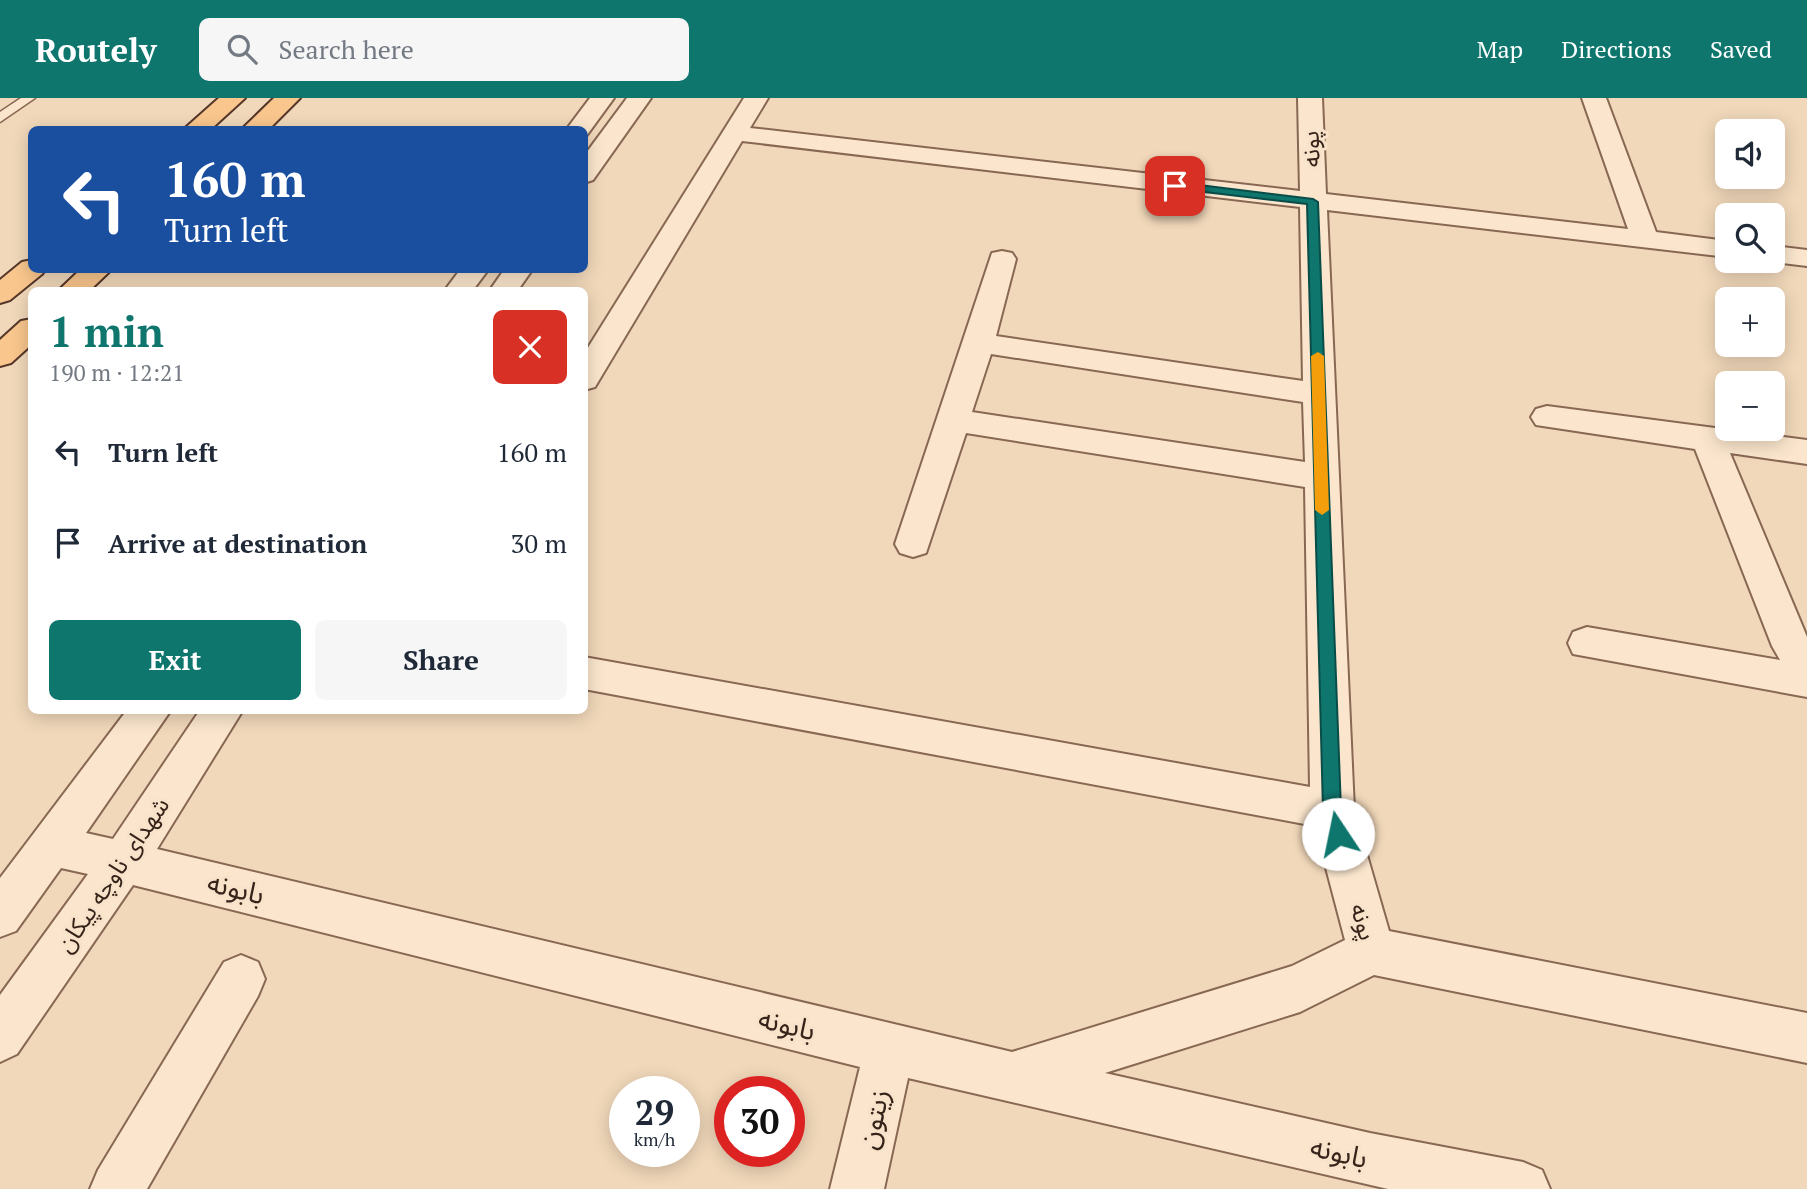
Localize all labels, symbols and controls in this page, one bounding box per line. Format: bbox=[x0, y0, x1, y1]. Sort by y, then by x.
search box bbox=[199, 18, 689, 81]
text: Routely bbox=[35, 28, 157, 71]
icon: search bbox=[223, 30, 261, 68]
text: Search here bbox=[279, 32, 414, 66]
text: Map bbox=[1477, 33, 1523, 65]
text: Directions bbox=[1561, 33, 1672, 65]
text: Saved bbox=[1710, 33, 1772, 65]
map controls bbox=[1715, 119, 1785, 441]
button: sound bbox=[1715, 119, 1785, 189]
street label: پونه bbox=[1293, 130, 1327, 168]
text: 160 m bbox=[164, 146, 306, 211]
icon: left bbox=[49, 154, 140, 245]
pin bbox=[1145, 156, 1205, 216]
icon: arrive bbox=[1156, 167, 1194, 205]
button: search bbox=[1715, 203, 1785, 273]
text: Turn left bbox=[164, 209, 288, 251]
button: + bbox=[1715, 287, 1785, 357]
text: 1 min bbox=[49, 303, 164, 359]
button: close bbox=[493, 310, 567, 384]
text: 190 m · 12:21 bbox=[49, 357, 184, 388]
button: − bbox=[1715, 371, 1785, 441]
icon: left bbox=[49, 433, 87, 471]
text: Turn left bbox=[108, 435, 218, 469]
text: 160 m bbox=[497, 435, 567, 469]
icon: arrive bbox=[49, 524, 87, 562]
text: Arrive at destination bbox=[108, 526, 367, 560]
text: 30 m bbox=[511, 526, 567, 560]
button: Exit bbox=[49, 620, 301, 700]
button: Share bbox=[315, 620, 567, 700]
street label: شهدای ناوچه پیکان bbox=[48, 790, 176, 959]
position arrow bbox=[1301, 797, 1375, 871]
street label: بابونه bbox=[204, 863, 269, 912]
street label: پونه bbox=[1343, 900, 1384, 944]
street label: بابونه bbox=[755, 999, 820, 1048]
speed limit sign: 30 bbox=[714, 1076, 805, 1167]
street label: زیتون bbox=[848, 1085, 897, 1153]
text: 29 bbox=[635, 1089, 674, 1135]
text: km/h bbox=[634, 1127, 675, 1151]
street label: بابونه bbox=[1307, 1127, 1371, 1176]

